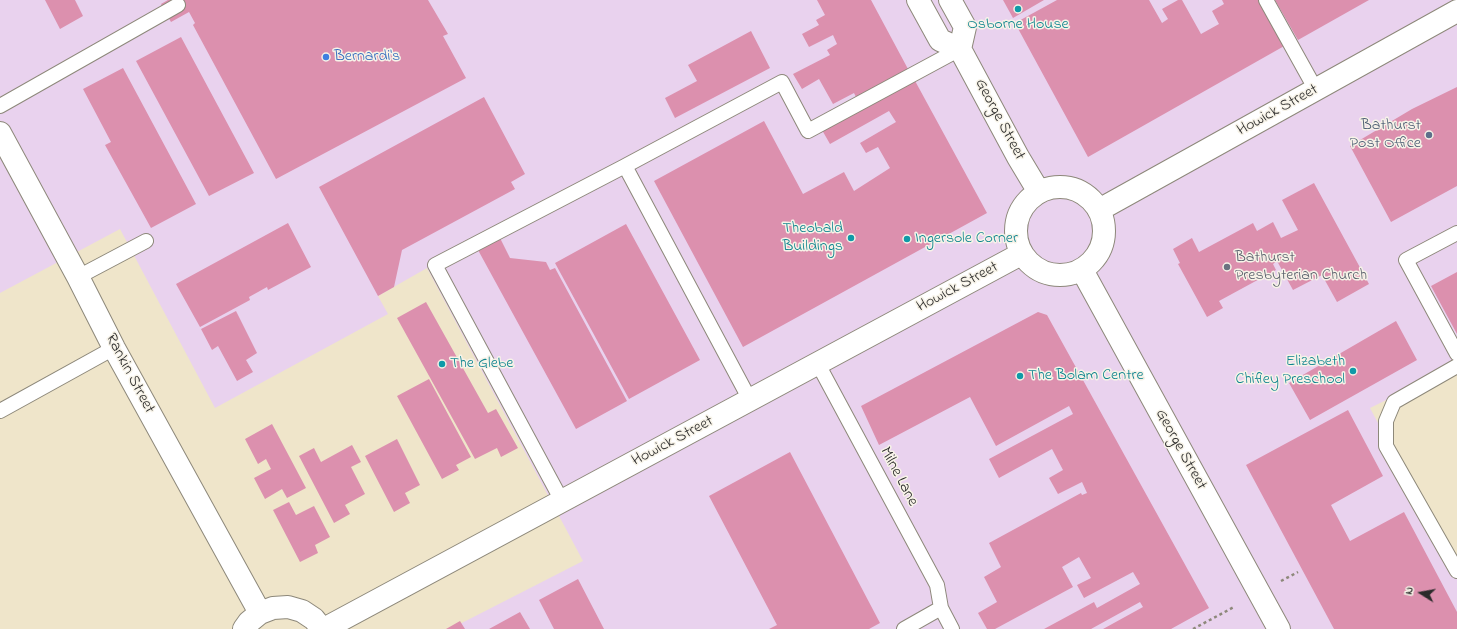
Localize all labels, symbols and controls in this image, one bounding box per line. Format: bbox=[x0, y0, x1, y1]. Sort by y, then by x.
marker: Osborne House bbox=[1013, 4, 1023, 14]
place label: Osborne House bbox=[967, 15, 1069, 35]
place label: Bernardi's bbox=[334, 47, 400, 67]
marker: Bernardi's bbox=[321, 52, 331, 62]
street label: George Street bbox=[970, 76, 1028, 164]
street label: Howick Street bbox=[1234, 81, 1322, 141]
place label: Bathurst Post Office bbox=[1350, 116, 1421, 154]
marker: Bathurst Post Office bbox=[1424, 130, 1434, 140]
place label: Theobald Buildings bbox=[782, 219, 843, 257]
place label: Ingersole Corner bbox=[915, 229, 1018, 249]
marker: Theobald Buildings bbox=[846, 233, 856, 243]
marker: Ingersole Corner bbox=[902, 234, 912, 244]
place label: Bathurst Presbyterian Church bbox=[1235, 248, 1367, 286]
street label: Howick Street bbox=[914, 259, 1002, 317]
marker: Bathurst Presbyterian Church bbox=[1222, 262, 1232, 272]
street label: Rankin Street bbox=[100, 331, 158, 417]
place label: Elizabeth Chifley Preschool bbox=[1235, 352, 1345, 390]
place label: The Glebe bbox=[450, 354, 513, 374]
marker: The Glebe bbox=[437, 359, 447, 369]
place label: The Bolam Centre bbox=[1028, 366, 1144, 386]
marker: Elizabeth Chifley Preschool bbox=[1348, 366, 1358, 376]
marker: The Bolam Centre bbox=[1015, 371, 1025, 381]
street label: George Street bbox=[1150, 406, 1210, 494]
street label: Howick Street bbox=[629, 413, 717, 471]
street label: Milne Lane bbox=[875, 444, 921, 510]
north arrow bbox=[1401, 573, 1441, 613]
text: N bbox=[1401, 586, 1418, 596]

